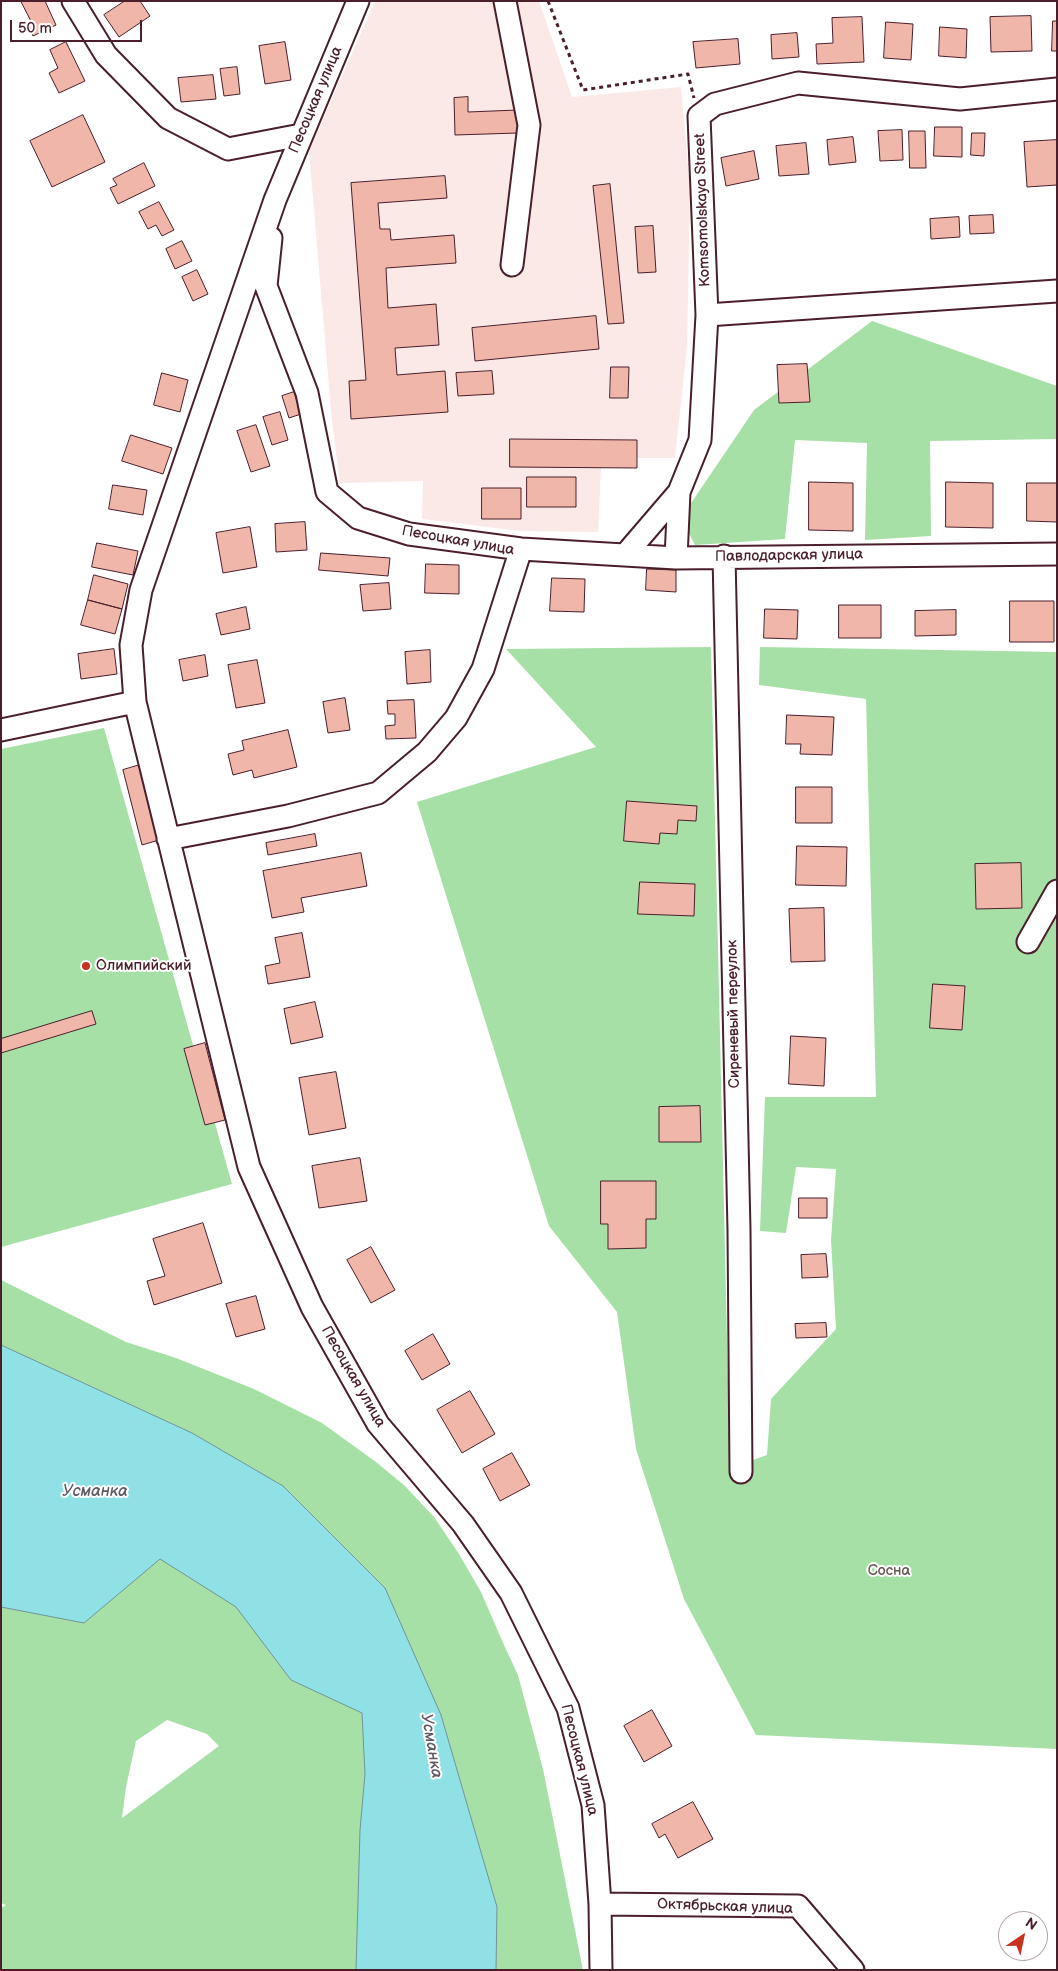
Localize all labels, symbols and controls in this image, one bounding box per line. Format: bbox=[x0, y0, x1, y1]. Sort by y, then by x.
scale bar bbox=[12, 10, 145, 42]
text: 50 m bbox=[18, 19, 52, 38]
street label: Песоцкая улица bbox=[285, 44, 347, 156]
street label: Komsomolskaya Street bbox=[691, 133, 715, 287]
street label: Песоцкая улица bbox=[400, 522, 516, 560]
street label: Павлодарская улица bbox=[715, 546, 863, 566]
street label: Сиреневый переулок bbox=[724, 940, 744, 1088]
place label: Олимпийский bbox=[96, 957, 191, 975]
marker: Олимпийский bbox=[80, 960, 92, 972]
street label: Песоцкая улица bbox=[317, 1323, 389, 1431]
water label: Усманка bbox=[62, 1482, 128, 1502]
park label: Сосна bbox=[868, 1562, 910, 1580]
street label: Песоцкая улица bbox=[556, 1702, 602, 1818]
water label: Усманка bbox=[416, 1712, 446, 1780]
street label: Октябрьская улица bbox=[657, 1896, 793, 1918]
north arrow bbox=[998, 1911, 1048, 1961]
text: N bbox=[1022, 1914, 1040, 1934]

